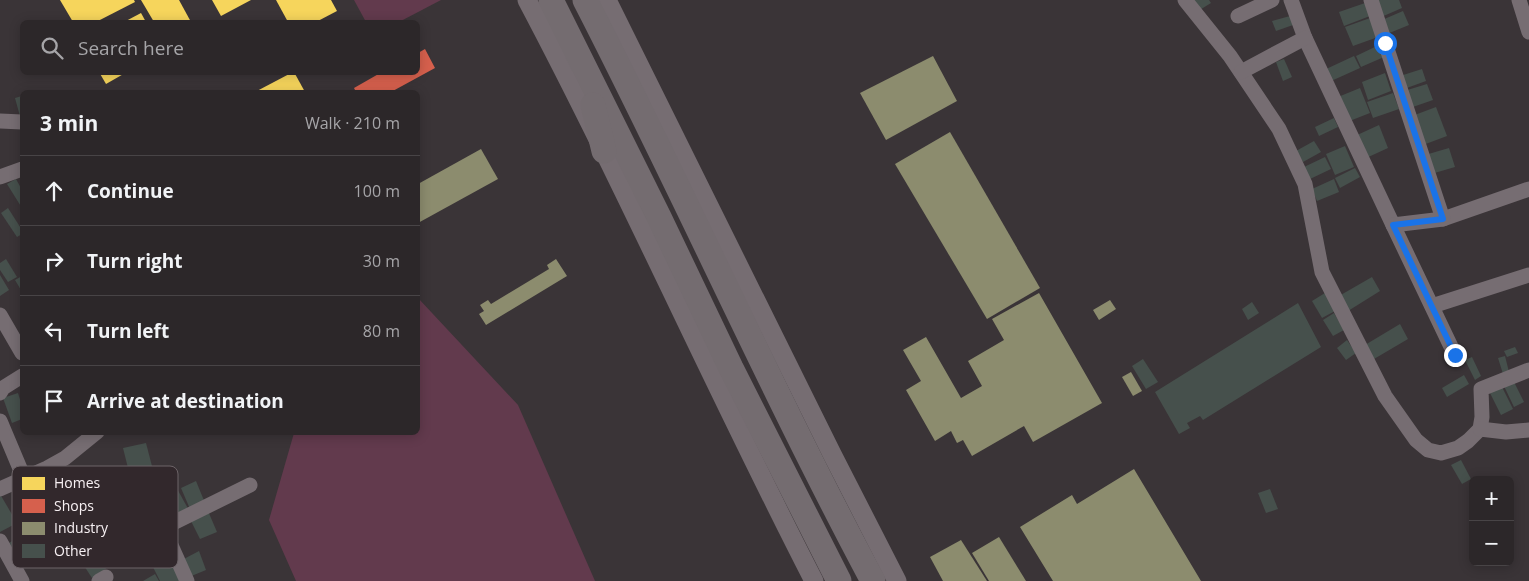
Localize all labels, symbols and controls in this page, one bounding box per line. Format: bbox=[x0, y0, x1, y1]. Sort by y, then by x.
search box bbox=[20, 20, 420, 75]
route start bbox=[1374, 32, 1397, 55]
icon: search bbox=[38, 34, 66, 62]
text: Search here bbox=[78, 35, 184, 61]
text: 3 min bbox=[40, 109, 98, 137]
text: Walk · 210 m bbox=[305, 112, 400, 134]
icon: ahead bbox=[40, 177, 68, 205]
text: Continue bbox=[87, 178, 174, 204]
text: 100 m bbox=[354, 180, 400, 202]
icon: right bbox=[40, 247, 68, 275]
text: Turn right bbox=[87, 248, 182, 274]
text: 30 m bbox=[363, 250, 400, 272]
icon: left bbox=[40, 317, 68, 345]
text: Turn left bbox=[87, 318, 169, 344]
text: 80 m bbox=[363, 320, 400, 342]
route end bbox=[1444, 344, 1467, 367]
icon: arrive bbox=[40, 387, 68, 415]
text: Arrive at destination bbox=[87, 388, 284, 414]
legend bbox=[12, 466, 178, 568]
text: Homes bbox=[54, 473, 101, 492]
map controls bbox=[1469, 476, 1514, 566]
button: + bbox=[1469, 476, 1514, 521]
text: Shops bbox=[54, 496, 94, 515]
text: Industry bbox=[54, 518, 109, 537]
button: − bbox=[1469, 521, 1514, 566]
text: Other bbox=[54, 541, 92, 560]

